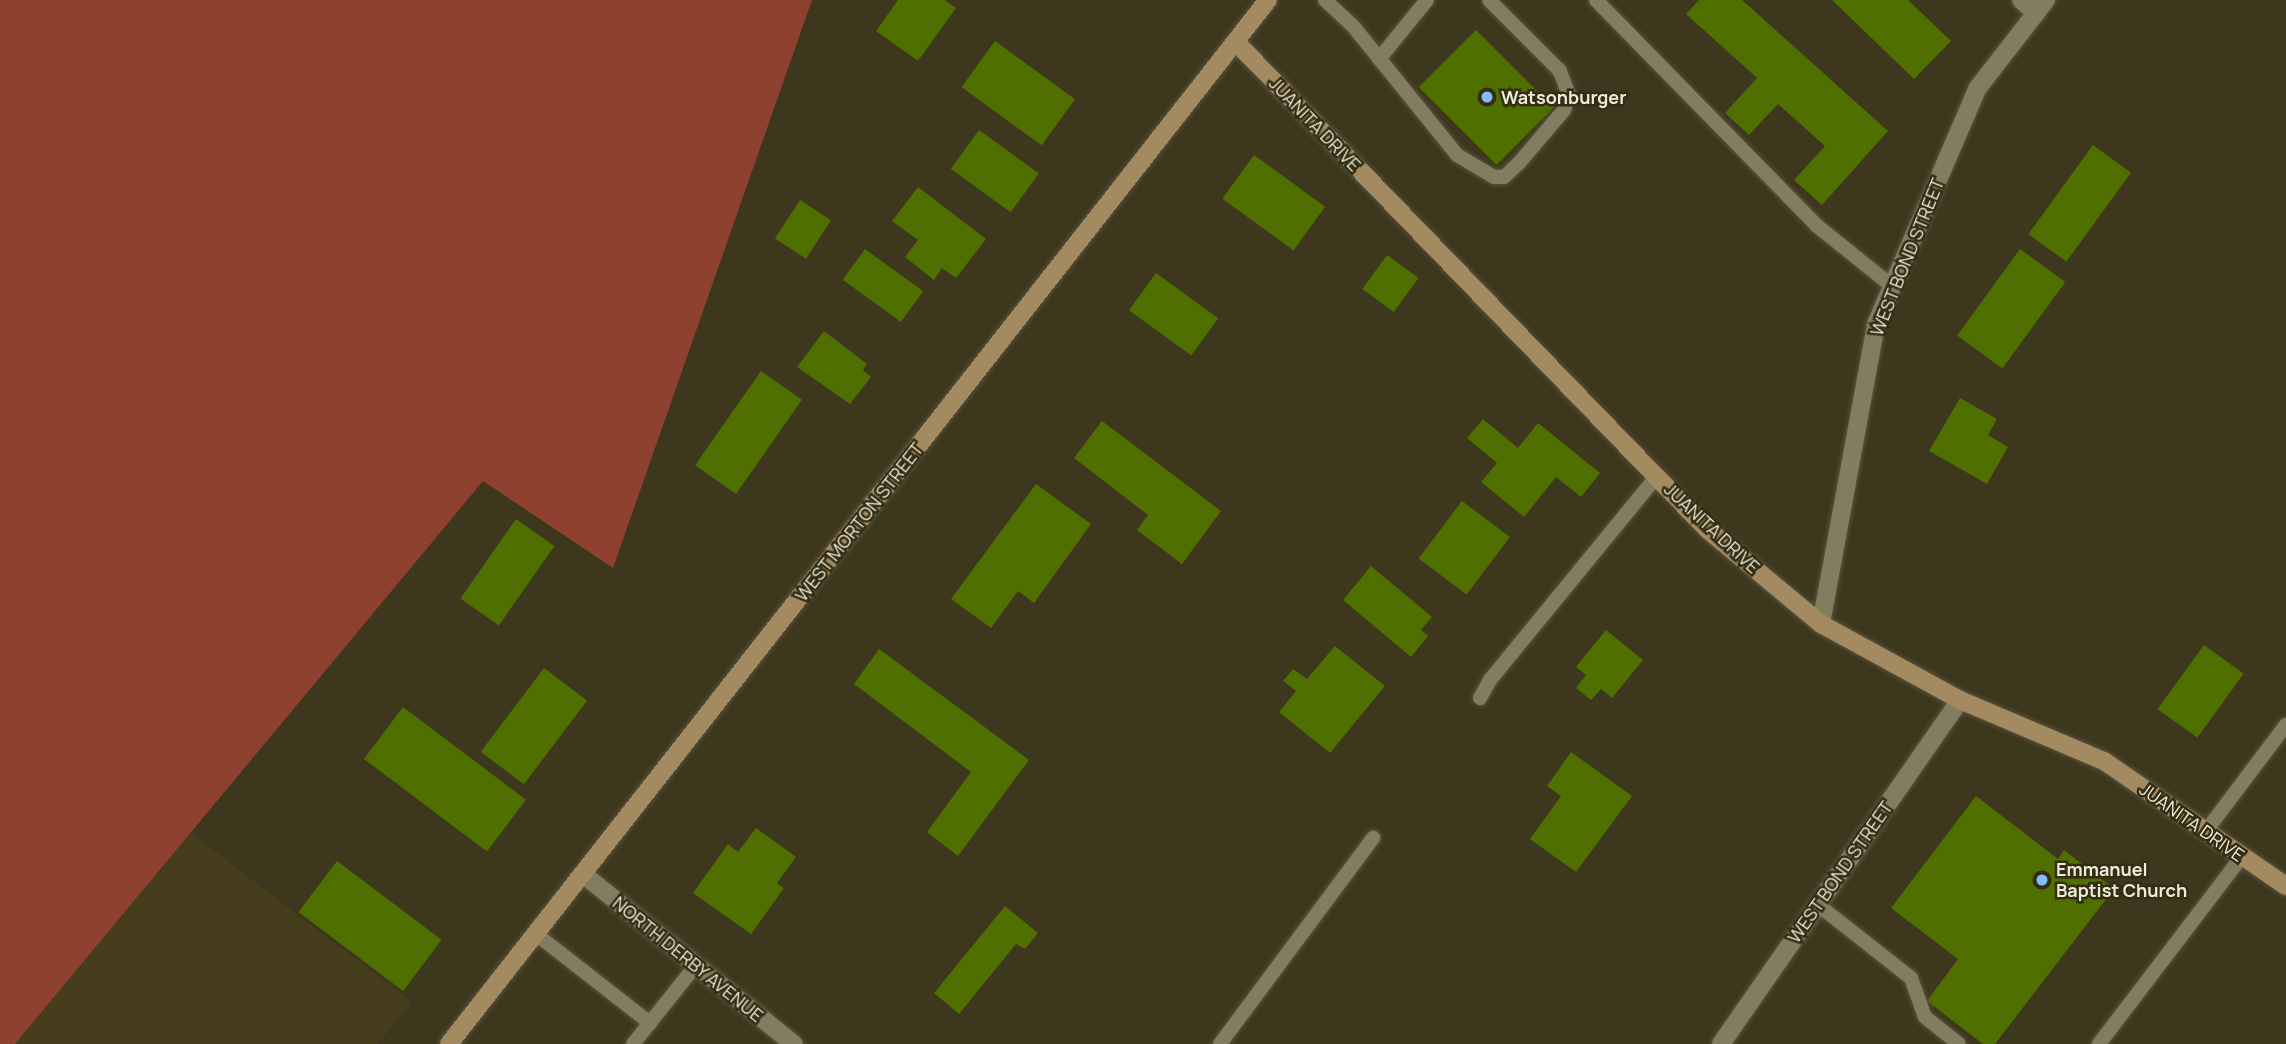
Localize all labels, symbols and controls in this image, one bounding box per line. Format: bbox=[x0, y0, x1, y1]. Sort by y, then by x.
street label: JUANITA DRIVE bbox=[1265, 72, 1365, 176]
place label: Watsonburger bbox=[1501, 86, 1626, 108]
marker: Watsonburger bbox=[1479, 89, 1495, 105]
street label: WEST BOND STREET bbox=[1865, 175, 1949, 339]
street label: WEST MORTON STREET bbox=[790, 438, 928, 606]
street label: JUANITA DRIVE bbox=[1660, 478, 1764, 578]
street label: JUANITA DRIVE bbox=[2136, 778, 2248, 866]
street label: WEST BOND STREET bbox=[1783, 797, 1897, 947]
place label: Emmanuel Baptist Church bbox=[2056, 859, 2187, 902]
marker: Emmanuel Baptist Church bbox=[2034, 872, 2050, 888]
street label: NORTH DERBY AVENUE bbox=[608, 892, 768, 1026]

